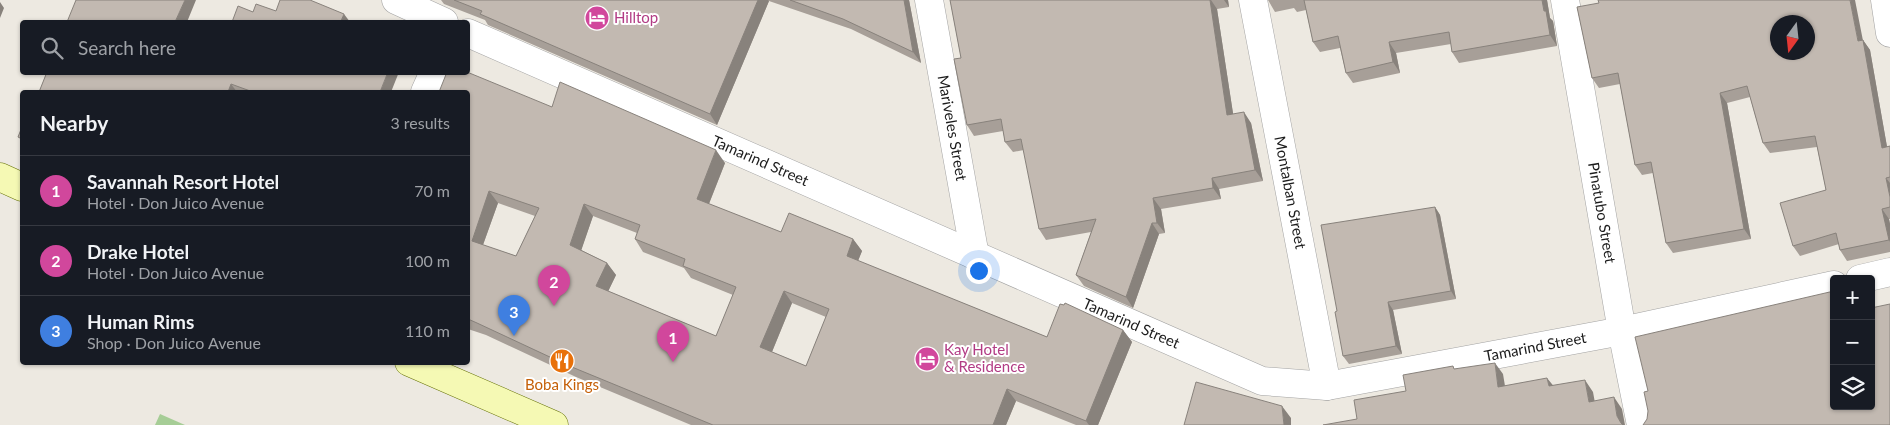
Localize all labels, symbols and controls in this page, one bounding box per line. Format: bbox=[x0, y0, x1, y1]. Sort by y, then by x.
hotel icon: Hilltop bbox=[584, 5, 610, 31]
place label: Hilltop bbox=[614, 8, 658, 26]
north arrow bbox=[1770, 15, 1815, 60]
search box bbox=[20, 20, 470, 75]
icon: search bbox=[38, 34, 66, 62]
text: Search here bbox=[78, 36, 176, 59]
street label: Mariveles Street bbox=[935, 73, 971, 183]
text: Nearby bbox=[40, 110, 108, 135]
text: 3 results bbox=[390, 113, 450, 132]
street label: Tamarind Street bbox=[709, 131, 812, 189]
street label: Montalban Street bbox=[1271, 134, 1311, 251]
street label: Pinatubo Street bbox=[1585, 161, 1620, 265]
text: Savannah Resort Hotel bbox=[87, 170, 279, 193]
text: 1 bbox=[51, 181, 61, 200]
text: 70 m bbox=[414, 181, 450, 200]
text: Hotel · Don Juico Avenue bbox=[87, 193, 264, 212]
text: Drake Hotel bbox=[87, 240, 189, 263]
text: 2 bbox=[51, 251, 61, 270]
text: 100 m bbox=[405, 251, 450, 270]
your location bbox=[966, 258, 992, 284]
text: Hotel · Don Juico Avenue bbox=[87, 263, 264, 282]
pin: 2 bbox=[538, 265, 570, 306]
map controls bbox=[1830, 275, 1875, 410]
button: + bbox=[1830, 275, 1875, 320]
street label: Tamarind Street bbox=[1080, 294, 1183, 352]
pin: 3 bbox=[498, 295, 530, 336]
text: Human Rims bbox=[87, 310, 194, 333]
button: − bbox=[1830, 320, 1875, 365]
text: 3 bbox=[51, 321, 61, 340]
text: 110 m bbox=[405, 321, 450, 340]
pin: 1 bbox=[657, 321, 689, 362]
street label: Tamarind Street bbox=[1483, 328, 1588, 365]
text: Shop · Don Juico Avenue bbox=[87, 333, 261, 352]
place label: Kay Hotel & Residence bbox=[944, 340, 1025, 375]
hotel icon: Kay Hotel & Residence bbox=[914, 346, 940, 372]
restaurant icon: Boba Kings bbox=[549, 348, 575, 374]
button: layers bbox=[1830, 365, 1875, 410]
place label: Boba Kings bbox=[525, 375, 599, 393]

